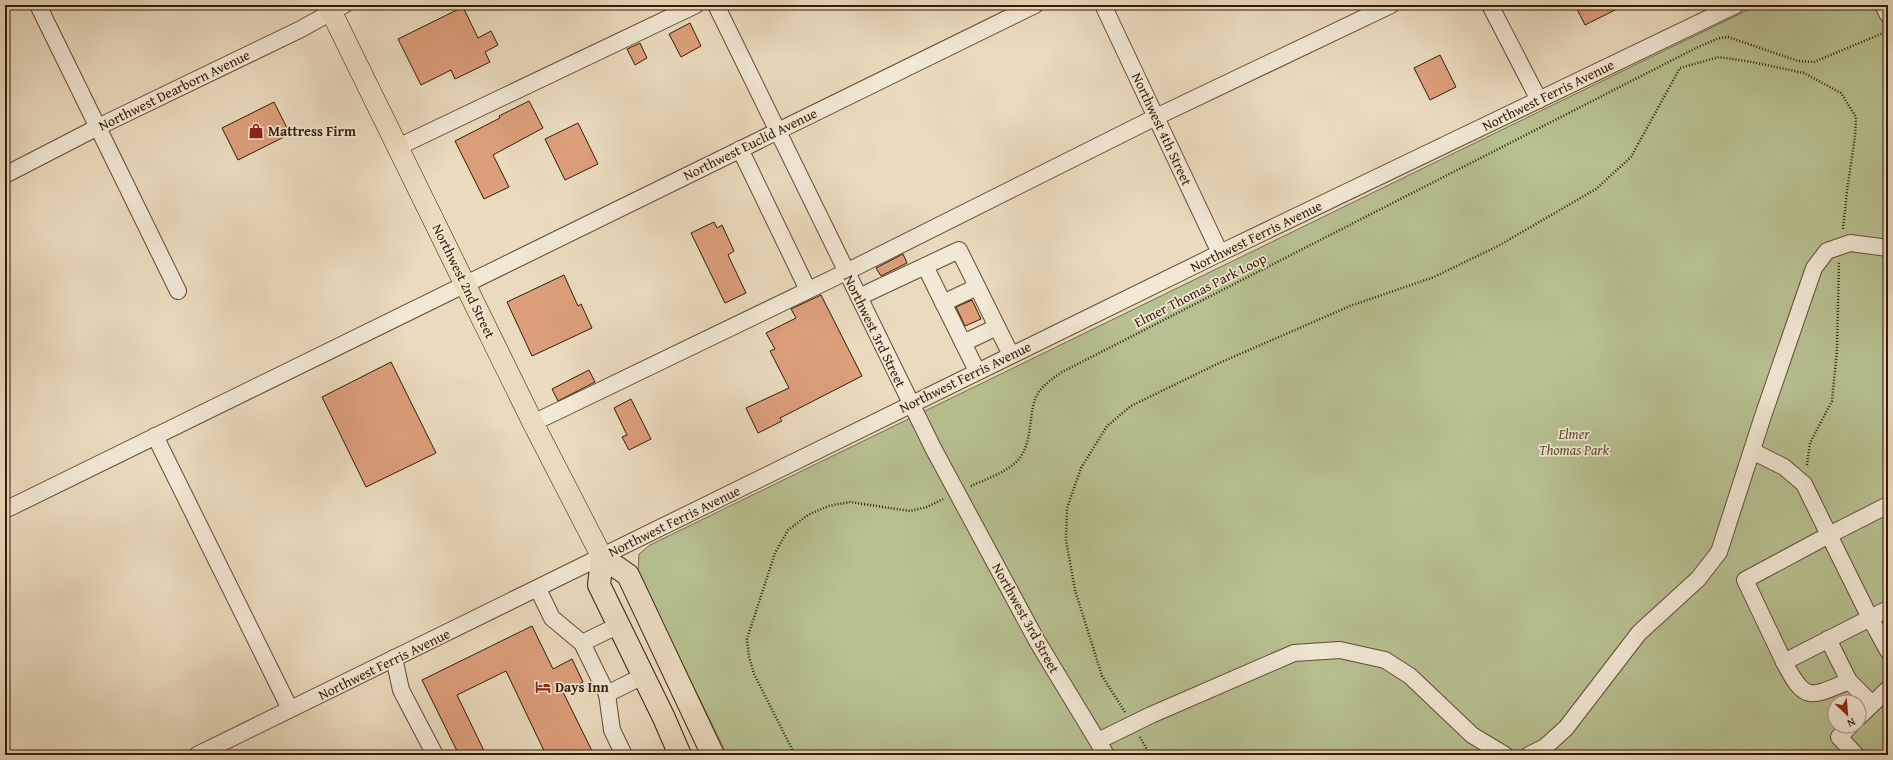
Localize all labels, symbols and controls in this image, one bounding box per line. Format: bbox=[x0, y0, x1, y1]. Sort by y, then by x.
street label: Northwest Dearborn Avenue bbox=[95, 44, 253, 135]
street label: Northwest Ferris Avenue bbox=[1479, 54, 1618, 136]
street label: Northwest 4th Street bbox=[1127, 69, 1197, 189]
street label: Northwest Euclid Avenue bbox=[680, 103, 821, 185]
place label: Mattress Firm bbox=[268, 121, 356, 141]
shop icon: Mattress Firm bbox=[247, 122, 265, 140]
street label: Northwest Ferris Avenue bbox=[1187, 195, 1326, 277]
street label: Northwest 2nd Street bbox=[428, 220, 500, 342]
street label: Elmer Thomas Park Loop bbox=[1130, 248, 1270, 332]
street label: Northwest 3rd Street bbox=[839, 271, 911, 391]
street label: Northwest Ferris Avenue bbox=[896, 336, 1035, 418]
park label: Elmer Thomas Park bbox=[1539, 424, 1610, 460]
street label: Northwest Ferris Avenue bbox=[605, 480, 744, 562]
street label: Northwest 3rd Street bbox=[987, 559, 1065, 677]
street label: Northwest Ferris Avenue bbox=[315, 623, 454, 705]
place label: Days Inn bbox=[555, 677, 610, 697]
hotel icon: Days Inn bbox=[534, 678, 552, 696]
north arrow bbox=[1827, 694, 1867, 734]
text: N bbox=[1844, 714, 1858, 732]

